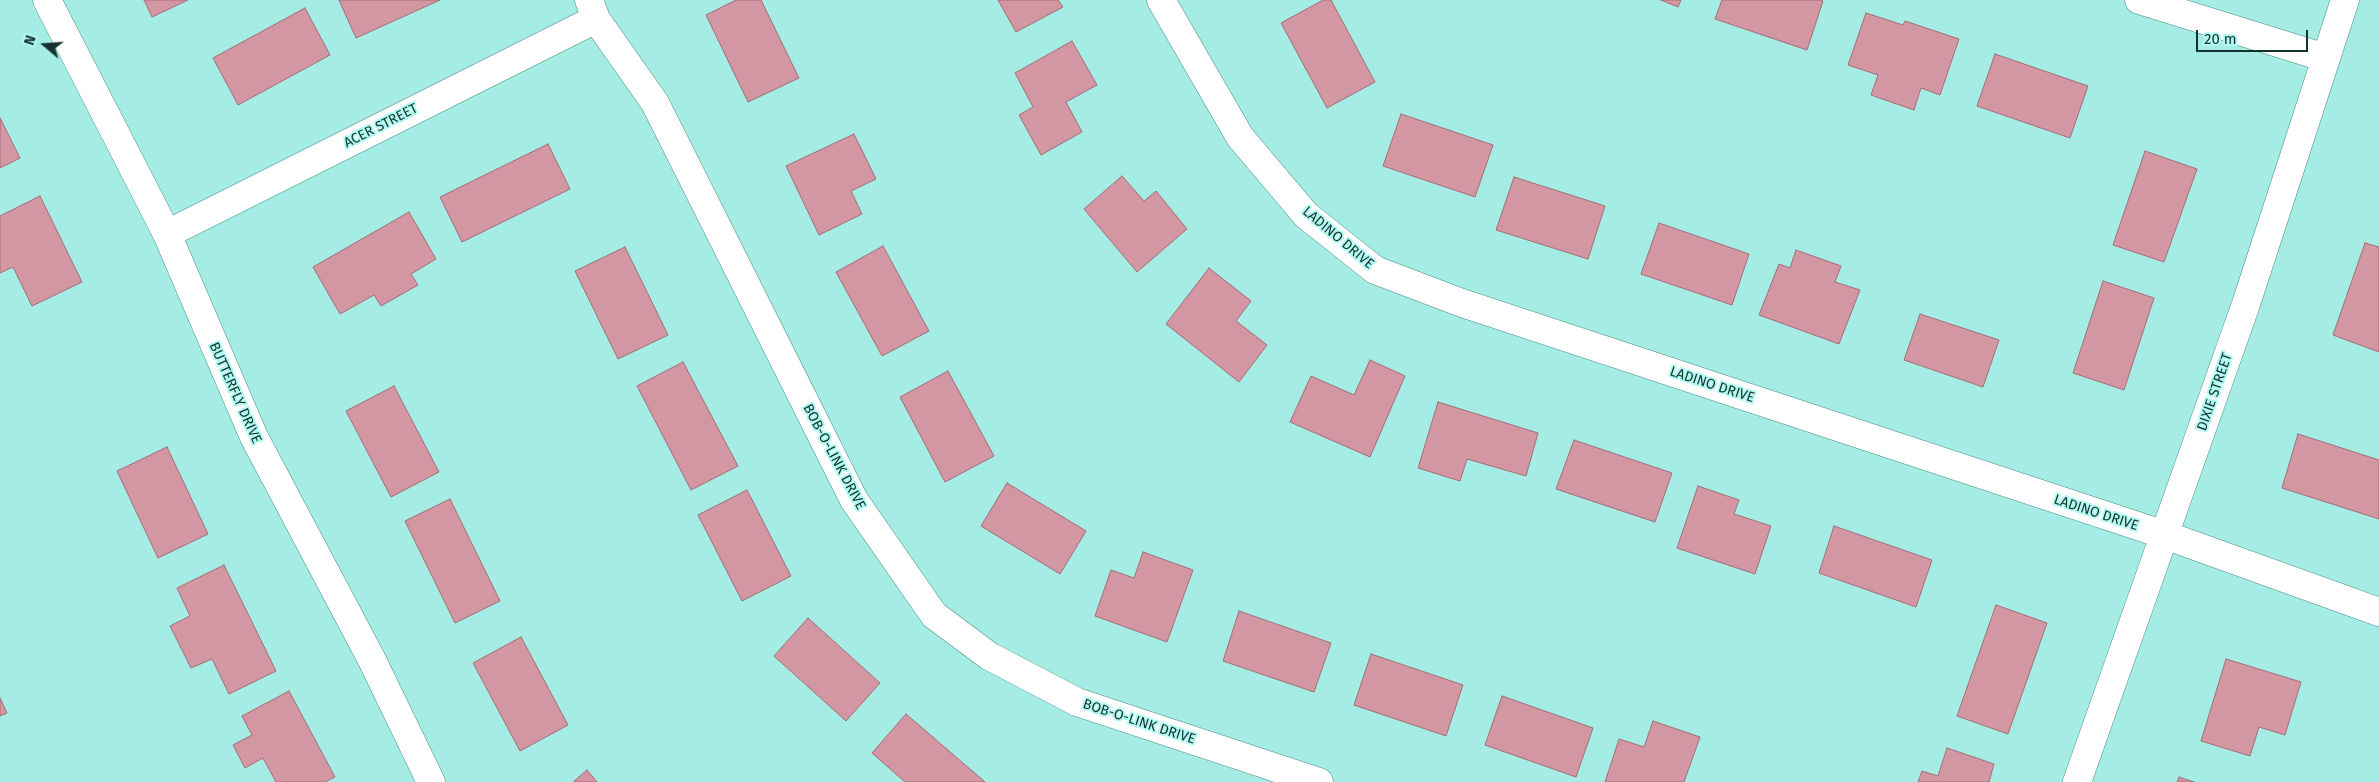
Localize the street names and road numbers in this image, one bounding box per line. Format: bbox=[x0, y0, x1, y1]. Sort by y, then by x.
street label: ACER STREET bbox=[341, 100, 421, 152]
street label: LADINO DRIVE bbox=[1299, 203, 1377, 273]
street label: BUTTERFLY DRIVE bbox=[205, 340, 265, 446]
street label: DIXIE STREET bbox=[2194, 351, 2236, 433]
street label: LADINO DRIVE bbox=[1668, 363, 1756, 407]
street label: BOB-O-LINK DRIVE bbox=[799, 401, 869, 513]
street label: LADINO DRIVE bbox=[2052, 491, 2140, 535]
street label: BOB-O-LINK DRIVE bbox=[1081, 696, 1197, 748]

